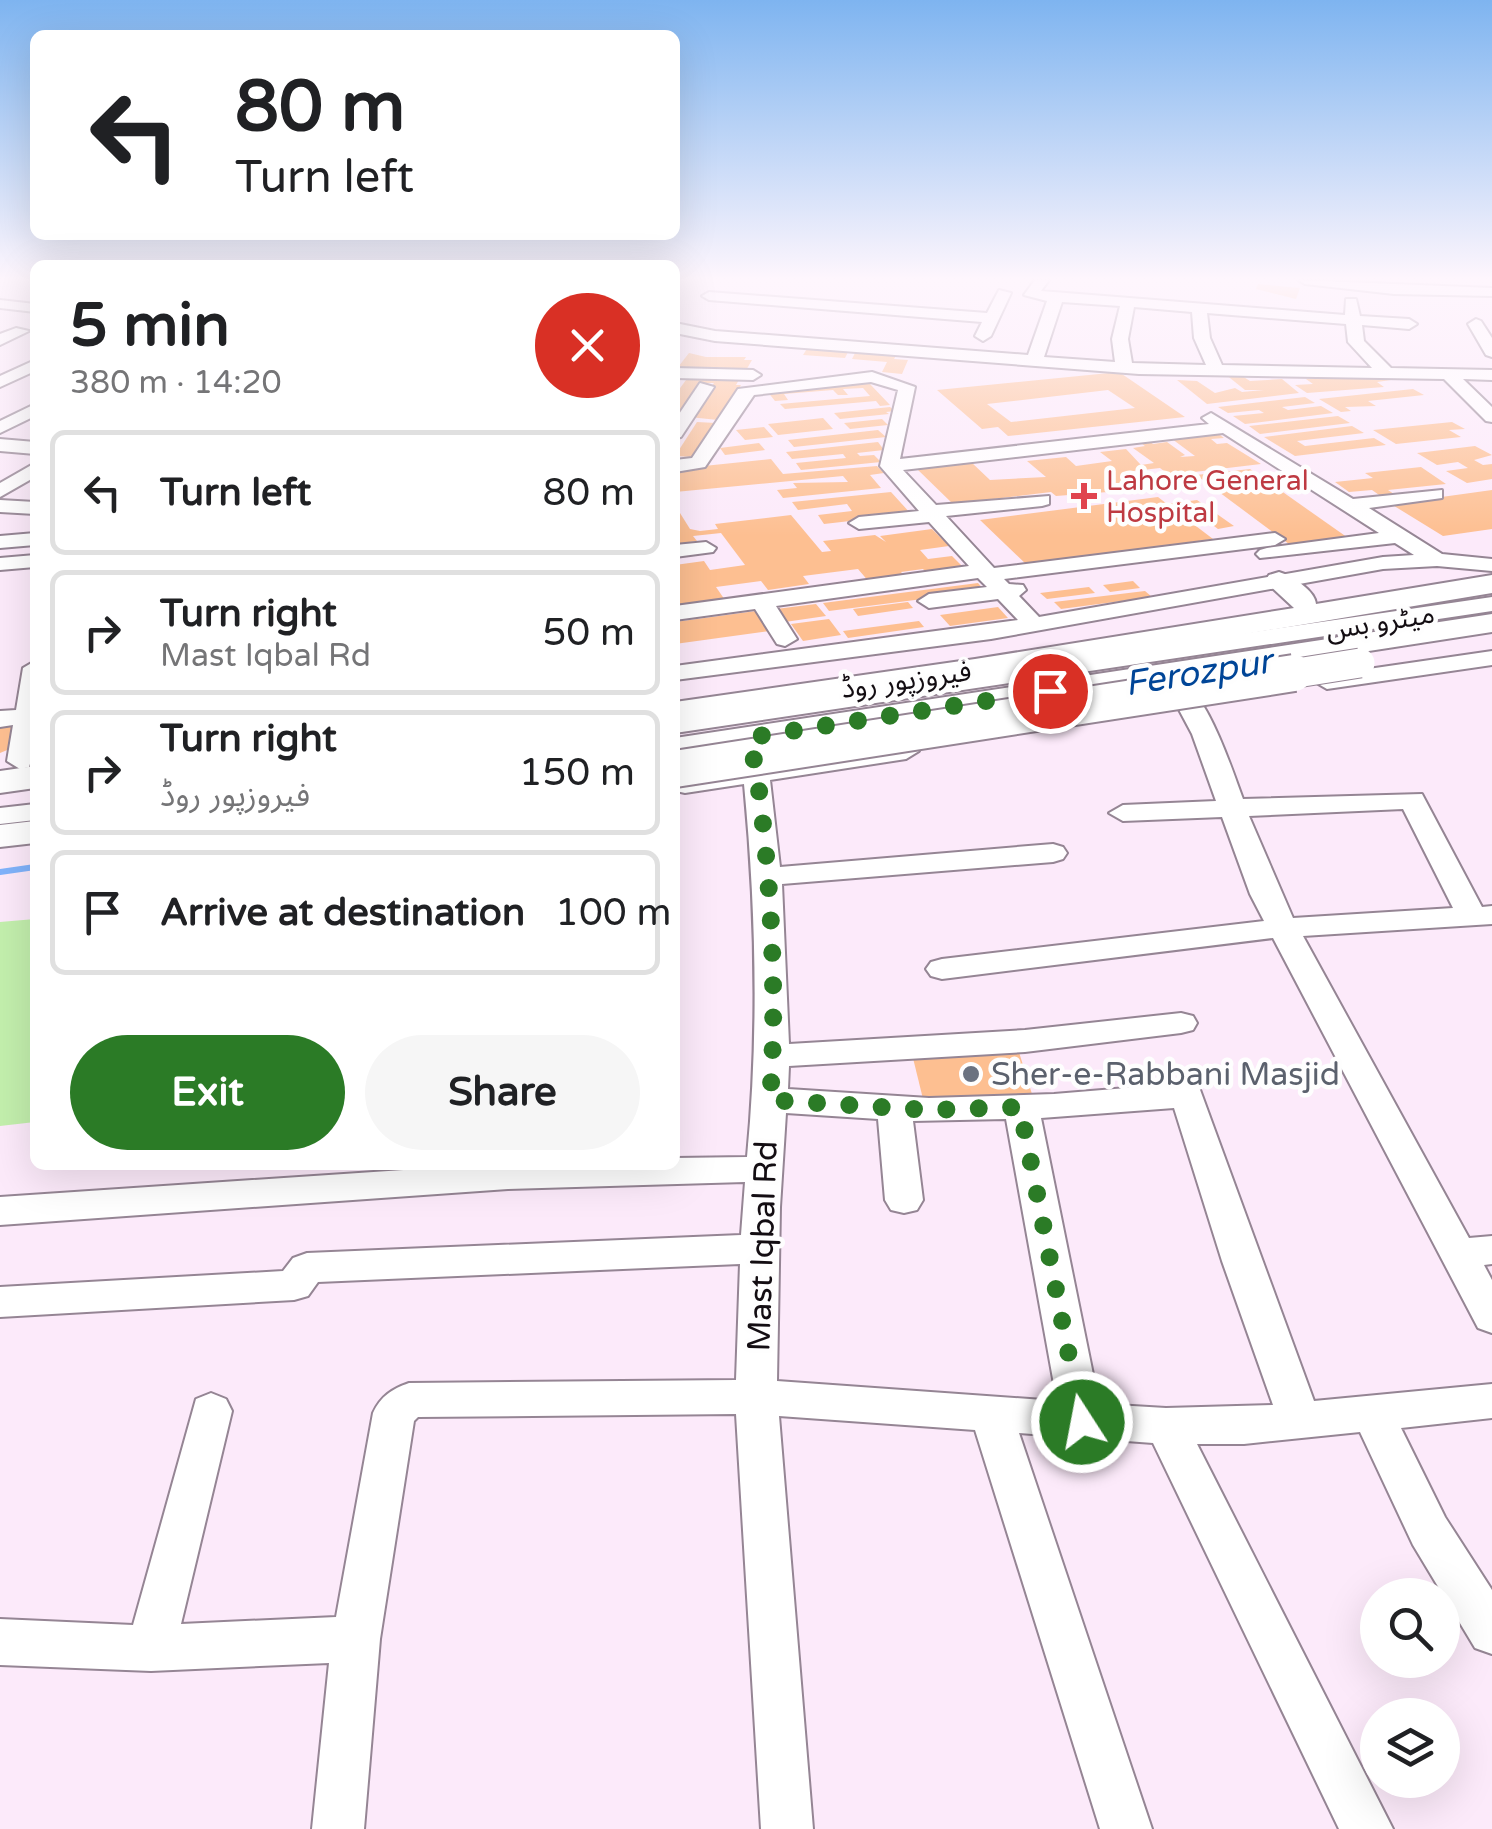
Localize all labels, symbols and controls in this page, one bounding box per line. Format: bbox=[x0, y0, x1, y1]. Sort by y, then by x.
text: 80 m bbox=[235, 66, 405, 150]
icon: left bbox=[70, 70, 200, 200]
text: Turn left bbox=[235, 151, 414, 205]
text: 5 min bbox=[70, 290, 230, 362]
button: close bbox=[535, 293, 640, 398]
text: 380 m · 14:20 bbox=[70, 364, 282, 402]
place label: Lahore General Hospital bbox=[1106, 464, 1309, 530]
icon: left bbox=[75, 465, 130, 520]
text: Turn left bbox=[160, 470, 311, 516]
text: 80 m bbox=[543, 470, 635, 516]
marker: Lahore General Hospital bbox=[1071, 483, 1097, 509]
text: Turn right bbox=[160, 591, 337, 637]
street label: میٹرو بس bbox=[1323, 597, 1437, 647]
icon: right bbox=[75, 605, 130, 660]
text: 50 m bbox=[543, 610, 635, 656]
text: Mast Iqbal Rd bbox=[160, 637, 371, 675]
water label: Ferozpur bbox=[1122, 640, 1279, 705]
pin bbox=[1008, 649, 1093, 734]
street label: فیروزپور روڈ bbox=[839, 654, 974, 706]
icon: arrive bbox=[1023, 664, 1078, 719]
text: Turn right bbox=[160, 716, 337, 762]
icon: right bbox=[75, 745, 130, 800]
text: 150 m bbox=[519, 750, 635, 796]
text: فیروزپور روڈ bbox=[160, 777, 310, 815]
icon: arrive bbox=[75, 885, 130, 940]
text: Arrive at destination bbox=[160, 890, 525, 936]
text: 100 m bbox=[555, 890, 671, 936]
button: Exit bbox=[70, 1035, 345, 1150]
button: Share bbox=[365, 1035, 640, 1150]
place label: Sher-e-Rabbani Masjid bbox=[991, 1056, 1340, 1094]
marker: Sher-e-Rabbani Masjid bbox=[960, 1063, 982, 1085]
street label: Mast Iqbal Rd bbox=[740, 1140, 786, 1352]
position arrow bbox=[1030, 1370, 1134, 1474]
map controls bbox=[1360, 1578, 1460, 1798]
button: search bbox=[1360, 1578, 1460, 1678]
button: layers bbox=[1360, 1698, 1460, 1798]

